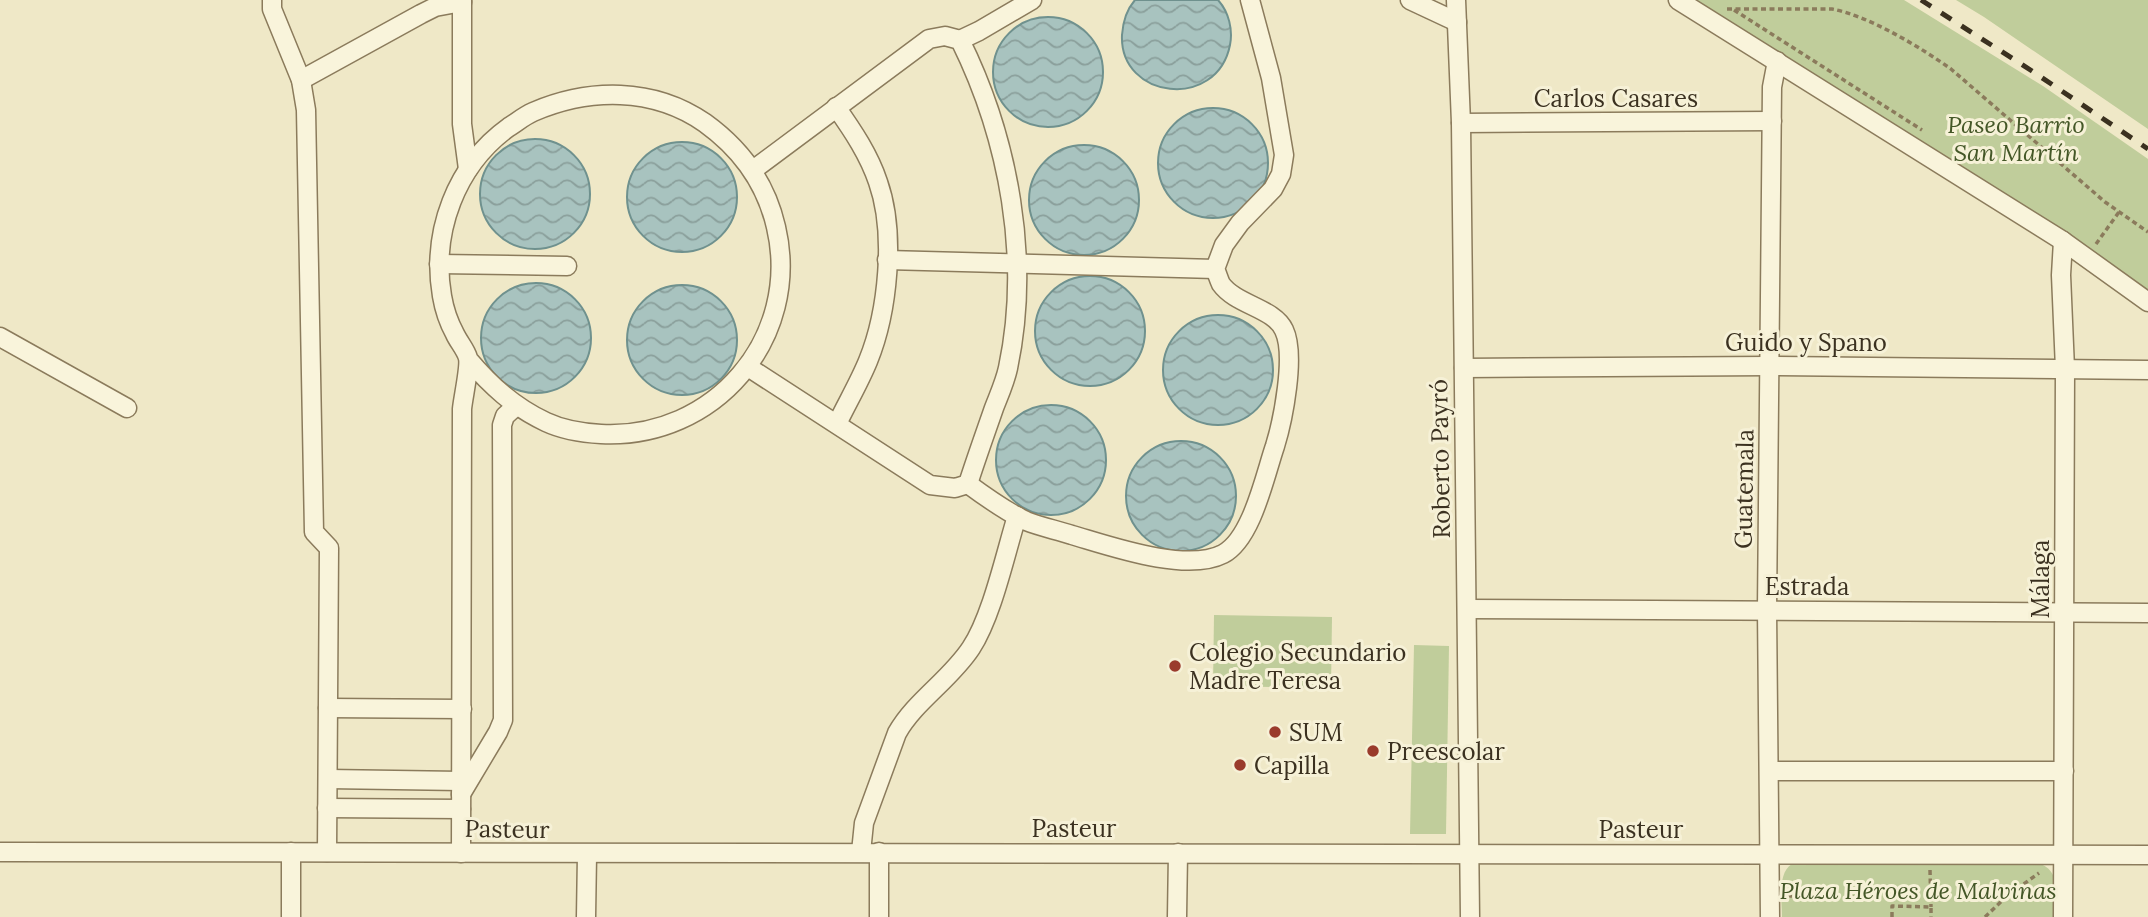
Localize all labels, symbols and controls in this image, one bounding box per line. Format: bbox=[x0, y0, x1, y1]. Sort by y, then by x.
street label: Carlos Casares bbox=[1534, 83, 1698, 114]
park label: Paseo Barrio San Martín bbox=[1947, 109, 2085, 168]
street label: Guido y Spano bbox=[1725, 327, 1887, 358]
street label: Roberto Payró bbox=[1423, 379, 1457, 539]
street label: Guatemala bbox=[1727, 429, 1761, 549]
street label: Málaga bbox=[2025, 540, 2056, 618]
street label: Estrada bbox=[1765, 571, 1849, 602]
place label: Colegio Secundario Madre Teresa bbox=[1189, 637, 1406, 696]
marker: Colegio Secundario Madre Teresa bbox=[1167, 658, 1183, 674]
place label: SUM bbox=[1289, 717, 1343, 748]
marker: SUM bbox=[1267, 724, 1283, 740]
place label: Preescolar bbox=[1387, 736, 1505, 767]
marker: Preescolar bbox=[1365, 743, 1381, 759]
place label: Capilla bbox=[1254, 750, 1330, 781]
marker: Capilla bbox=[1232, 757, 1248, 773]
street label: Pasteur bbox=[464, 813, 550, 845]
street label: Pasteur bbox=[1032, 813, 1117, 844]
street label: Pasteur bbox=[1599, 814, 1684, 845]
park label: Plaza Héroes de Malvinas bbox=[1779, 875, 2057, 906]

